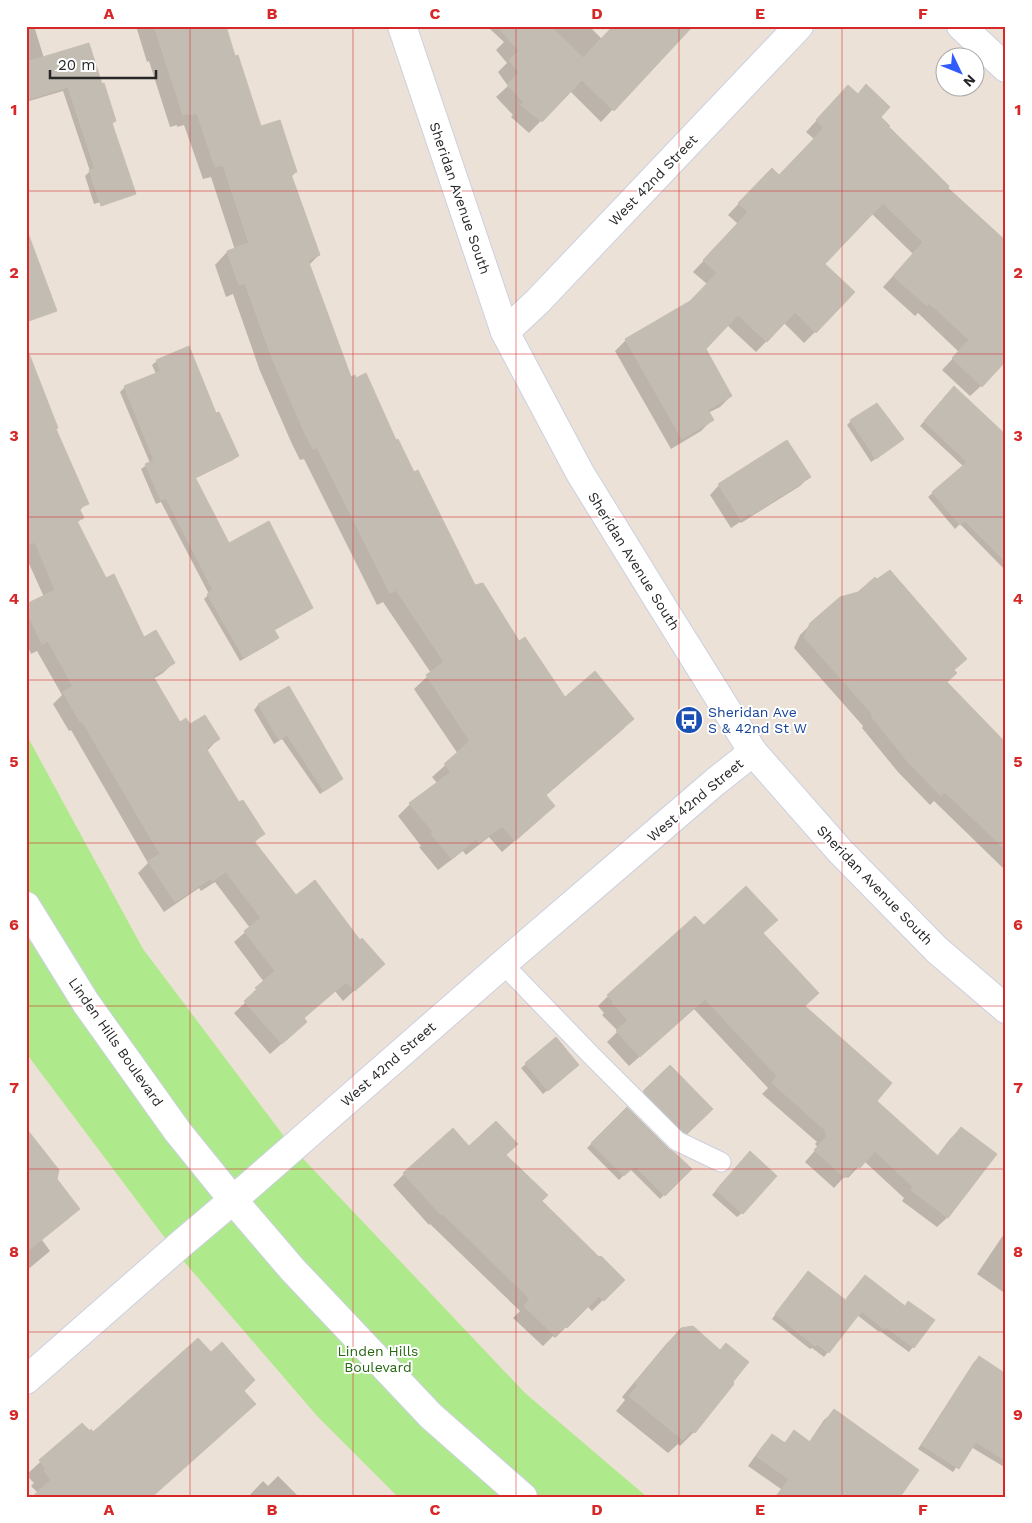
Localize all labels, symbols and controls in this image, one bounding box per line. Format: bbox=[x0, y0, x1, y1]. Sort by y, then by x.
text: A bbox=[104, 4, 115, 23]
text: B bbox=[267, 4, 278, 23]
text: C bbox=[430, 4, 441, 23]
text: D bbox=[591, 4, 603, 23]
text: E bbox=[755, 4, 765, 23]
text: F bbox=[918, 4, 928, 23]
scale bar bbox=[50, 48, 156, 80]
north arrow bbox=[934, 48, 984, 98]
text: 20 m bbox=[58, 56, 96, 74]
text: N bbox=[960, 72, 979, 90]
text: 1 bbox=[11, 100, 17, 119]
text: 1 bbox=[1015, 100, 1021, 119]
street label: Sheridan Avenue South bbox=[426, 120, 494, 276]
street label: West 42nd Street bbox=[606, 131, 701, 229]
text: 2 bbox=[9, 263, 19, 282]
text: 2 bbox=[1013, 263, 1023, 282]
text: 3 bbox=[9, 426, 19, 445]
text: 3 bbox=[1013, 426, 1023, 445]
street label: Sheridan Avenue South bbox=[585, 489, 683, 633]
text: 4 bbox=[9, 589, 19, 608]
text: 4 bbox=[1013, 589, 1023, 608]
place label: Sheridan Ave S & 42nd St W bbox=[708, 704, 807, 736]
bus stop icon: Sheridan Ave S & 42nd St W bbox=[674, 705, 704, 735]
text: 5 bbox=[9, 752, 19, 771]
text: 5 bbox=[1013, 752, 1023, 771]
street label: West 42nd Street bbox=[644, 755, 746, 845]
street label: Sheridan Avenue South bbox=[814, 822, 936, 948]
text: 6 bbox=[9, 915, 19, 934]
text: 6 bbox=[1013, 915, 1023, 934]
street label: Linden Hills Boulevard bbox=[65, 975, 167, 1109]
street label: West 42nd Street bbox=[337, 1018, 439, 1109]
text: 7 bbox=[9, 1078, 19, 1097]
text: 7 bbox=[1013, 1078, 1023, 1097]
text: 8 bbox=[9, 1242, 19, 1261]
text: 8 bbox=[1013, 1242, 1023, 1261]
park label: Linden Hills Boulevard bbox=[337, 1343, 419, 1375]
text: 9 bbox=[9, 1405, 19, 1424]
text: 9 bbox=[1013, 1405, 1023, 1424]
text: A bbox=[104, 1500, 115, 1519]
text: B bbox=[267, 1500, 278, 1519]
text: C bbox=[430, 1500, 441, 1519]
text: D bbox=[591, 1500, 603, 1519]
text: E bbox=[755, 1500, 765, 1519]
text: F bbox=[918, 1500, 928, 1519]

